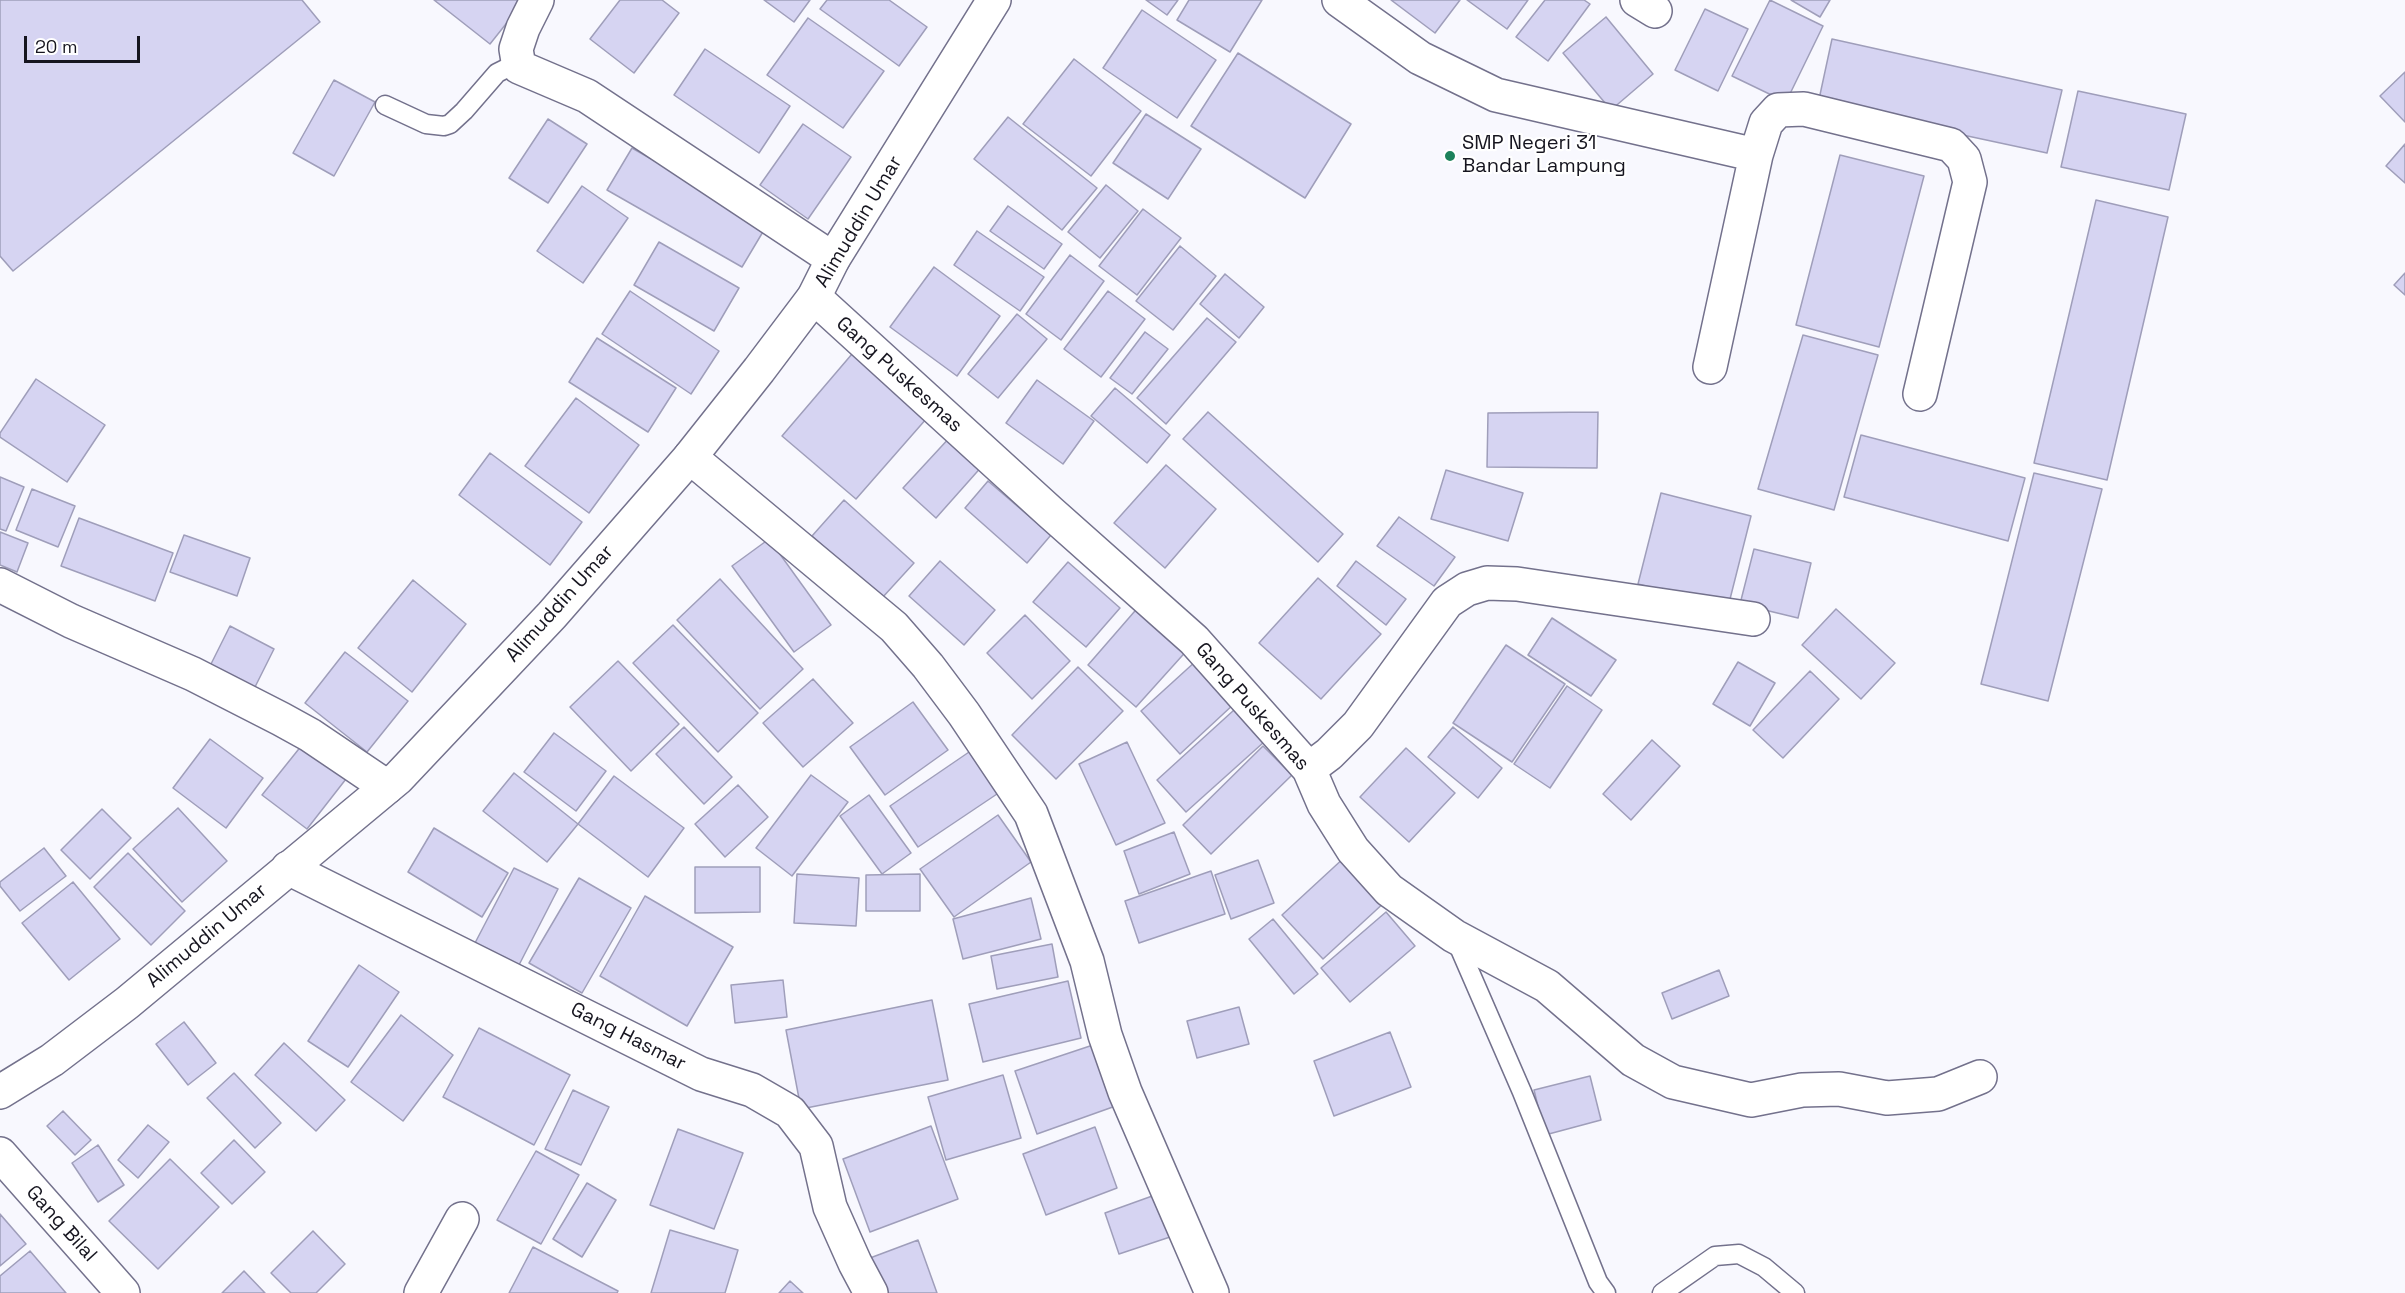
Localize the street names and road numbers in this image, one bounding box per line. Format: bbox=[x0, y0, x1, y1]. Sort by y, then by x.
street label: Alimuddin Umar bbox=[810, 152, 908, 292]
street label: Gang Puskesmas bbox=[831, 312, 967, 438]
street label: Alimuddin Umar bbox=[501, 540, 619, 668]
street label: Gang Puskesmas bbox=[1190, 638, 1314, 776]
street label: Alimuddin Umar bbox=[142, 879, 272, 993]
street label: Gang Hasmar bbox=[566, 998, 690, 1076]
street label: Gang Bilal bbox=[21, 1181, 101, 1267]

